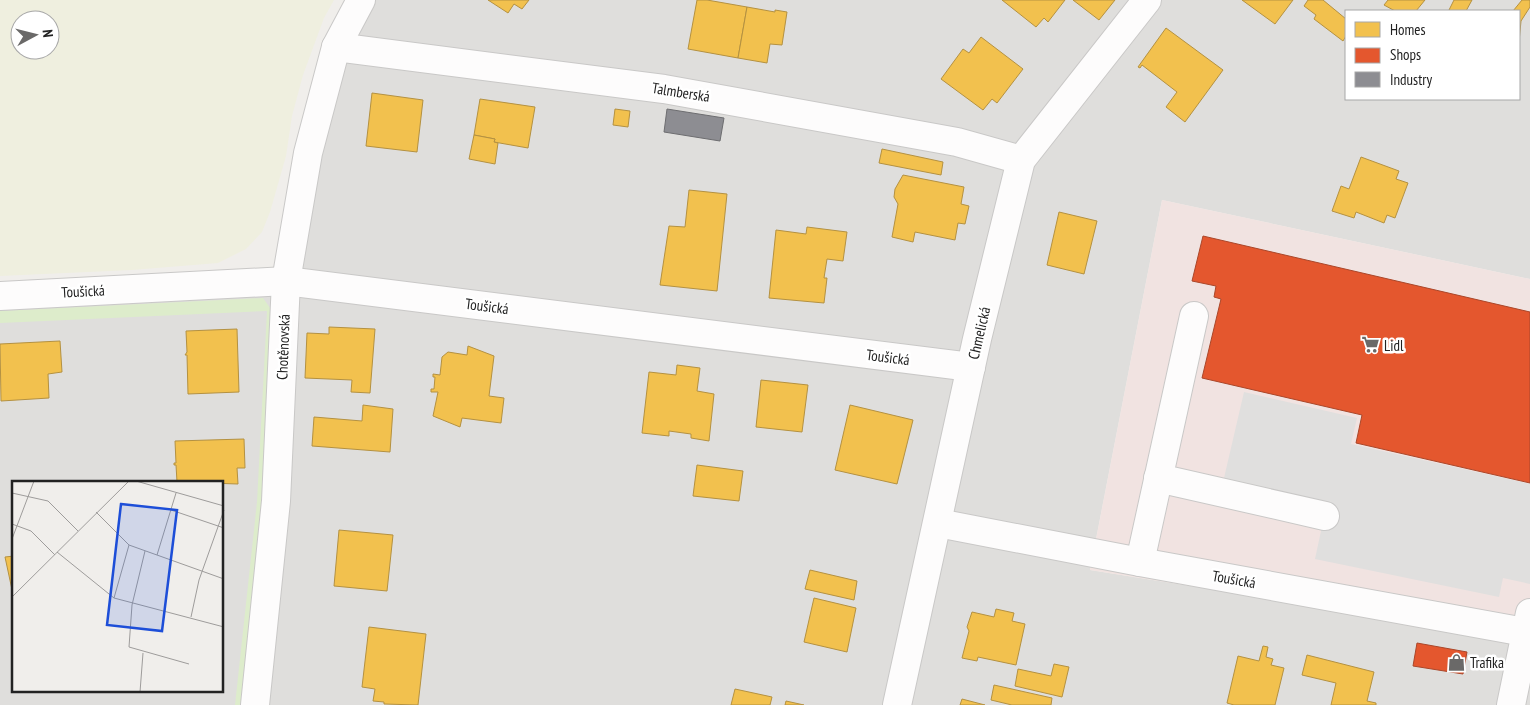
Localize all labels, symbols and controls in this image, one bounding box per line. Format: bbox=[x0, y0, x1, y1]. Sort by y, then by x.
north arrow bbox=[10, 10, 60, 60]
legend bbox=[1345, 10, 1520, 100]
text: Homes bbox=[1390, 20, 1426, 39]
text: N bbox=[39, 29, 57, 38]
text: Shops bbox=[1390, 45, 1421, 64]
text: Industry bbox=[1390, 70, 1432, 89]
street label: Talmberská bbox=[651, 78, 711, 106]
street label: Toušická bbox=[61, 280, 105, 302]
street label: Toušická bbox=[464, 294, 510, 318]
street label: Chmelická bbox=[964, 305, 994, 361]
street label: Chotěnovská bbox=[272, 314, 294, 380]
supermarket icon: Lidl bbox=[1360, 335, 1380, 355]
place label: Lidl bbox=[1384, 336, 1404, 355]
street label: Toušická bbox=[865, 345, 911, 369]
inset map bbox=[12, 481, 224, 692]
street label: Toušická bbox=[1211, 566, 1257, 592]
shop icon: Trafika bbox=[1446, 652, 1466, 672]
place label: Trafika bbox=[1470, 653, 1504, 672]

